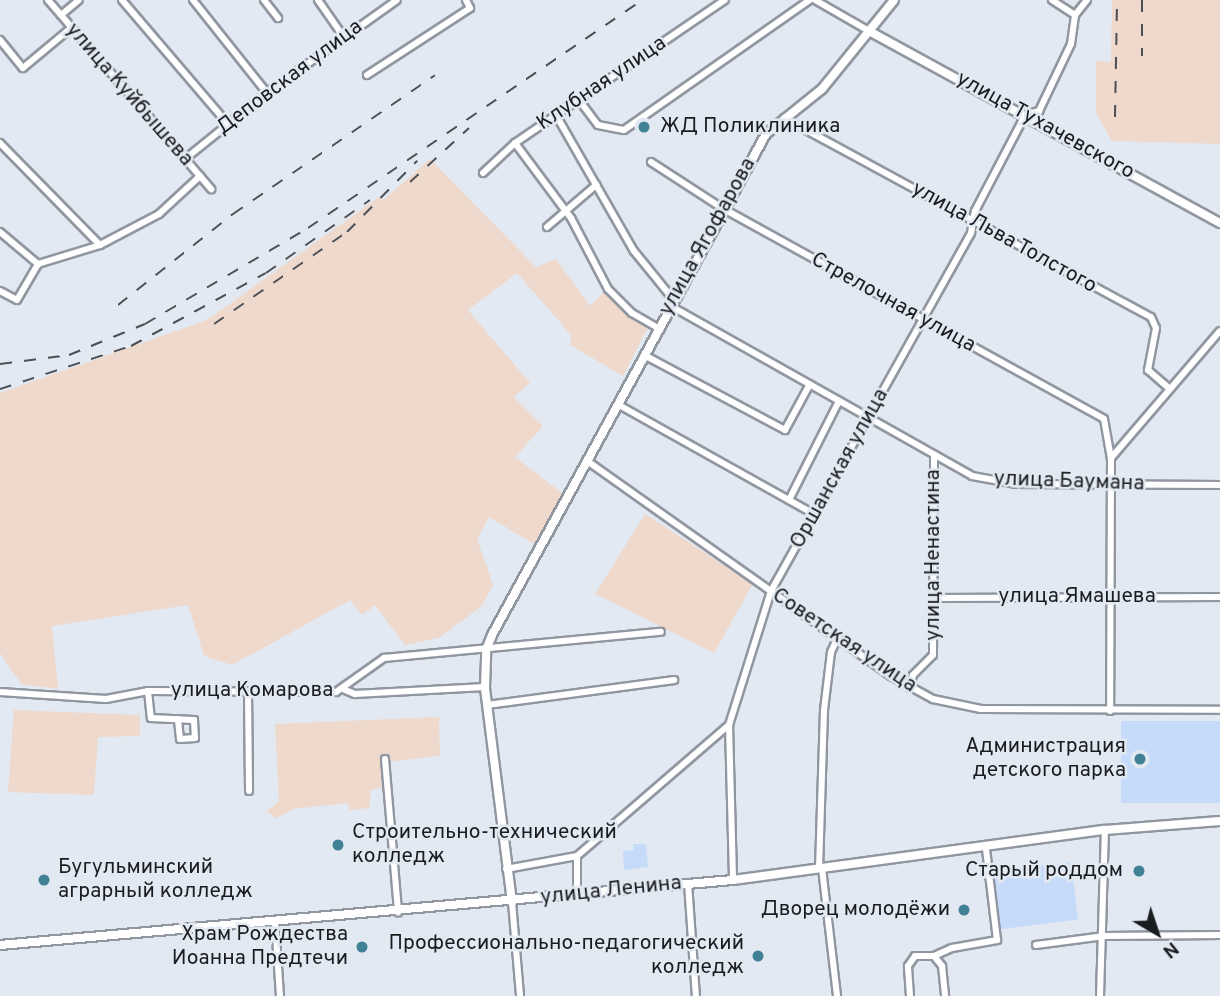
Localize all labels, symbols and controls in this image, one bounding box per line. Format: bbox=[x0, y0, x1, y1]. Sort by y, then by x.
street label: Деповская улица bbox=[212, 15, 368, 141]
street label: улица Куйбышева bbox=[60, 18, 198, 172]
street label: Клубная улица bbox=[532, 31, 672, 137]
street label: улица Тухачевского bbox=[951, 66, 1139, 186]
place label: ЖД Поликлиника bbox=[660, 114, 840, 140]
marker: ЖД Поликлиника bbox=[634, 117, 654, 137]
street label: улица Ягофарова bbox=[654, 154, 762, 320]
street label: улица Льва Толстого bbox=[907, 176, 1101, 300]
street label: Стрелочная улица bbox=[806, 247, 980, 359]
street label: Оршанская улица bbox=[786, 385, 894, 553]
street label: улица Баумана bbox=[993, 467, 1145, 497]
street label: улица Ненастина bbox=[921, 469, 947, 641]
street label: Советская улица bbox=[767, 583, 921, 699]
street label: улица Ямашева bbox=[998, 584, 1156, 610]
street label: улица Комарова bbox=[171, 678, 333, 704]
place label: Администрация детского парка bbox=[965, 734, 1126, 784]
marker: Администрация детского парка bbox=[1132, 751, 1148, 767]
place label: Строительно-технический колледж bbox=[352, 820, 617, 870]
marker: Строительно-технический колледж bbox=[330, 837, 346, 853]
place label: Бугульминский аграрный колледж bbox=[58, 855, 253, 905]
place label: Старый роддом bbox=[965, 858, 1123, 884]
marker: Старый роддом bbox=[1129, 861, 1149, 881]
street label: улица Ленина bbox=[539, 871, 683, 911]
marker: Бугульминский аграрный колледж bbox=[36, 872, 52, 888]
place label: Дворец молодёжи bbox=[761, 897, 950, 923]
north arrow bbox=[1122, 898, 1192, 968]
marker: Дворец молодёжи bbox=[956, 902, 972, 918]
place label: Храм Рождества Иоанна Предтечи bbox=[172, 922, 348, 972]
place label: Профессионально-педагогический колледж bbox=[388, 931, 744, 981]
text: N bbox=[1157, 936, 1183, 963]
marker: Храм Рождества Иоанна Предтечи bbox=[354, 939, 370, 955]
marker: Профессионально-педагогический колледж bbox=[750, 948, 766, 964]

